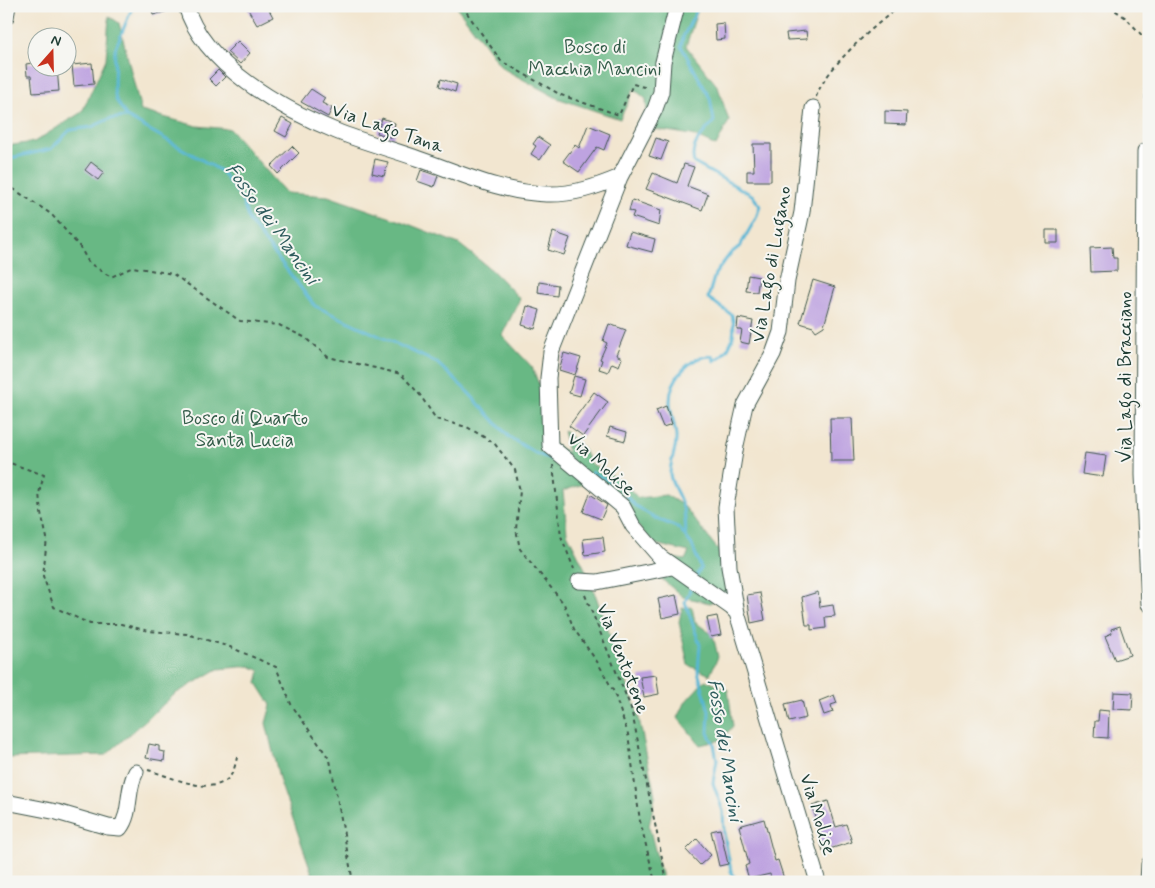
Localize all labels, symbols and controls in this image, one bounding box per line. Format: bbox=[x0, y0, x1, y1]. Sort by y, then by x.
north arrow bbox=[28, 28, 78, 78]
text: N bbox=[49, 31, 64, 51]
park label: Bosco di Macchia Mancini bbox=[528, 35, 662, 82]
street label: Via Lago Tana bbox=[327, 98, 447, 162]
water label: Fosso dei Mancini bbox=[218, 158, 326, 292]
street label: Via Lago di Lugano bbox=[745, 184, 800, 345]
street label: Via Lago di Bracciano bbox=[1113, 291, 1141, 463]
park label: Bosco di Quarto Santa Lucia bbox=[182, 406, 308, 453]
street label: Via Molise bbox=[561, 427, 641, 501]
street label: Via Ventotene bbox=[590, 600, 655, 717]
water label: Fosso dei Mancini bbox=[700, 677, 750, 826]
street label: Via Molise bbox=[793, 771, 842, 858]

